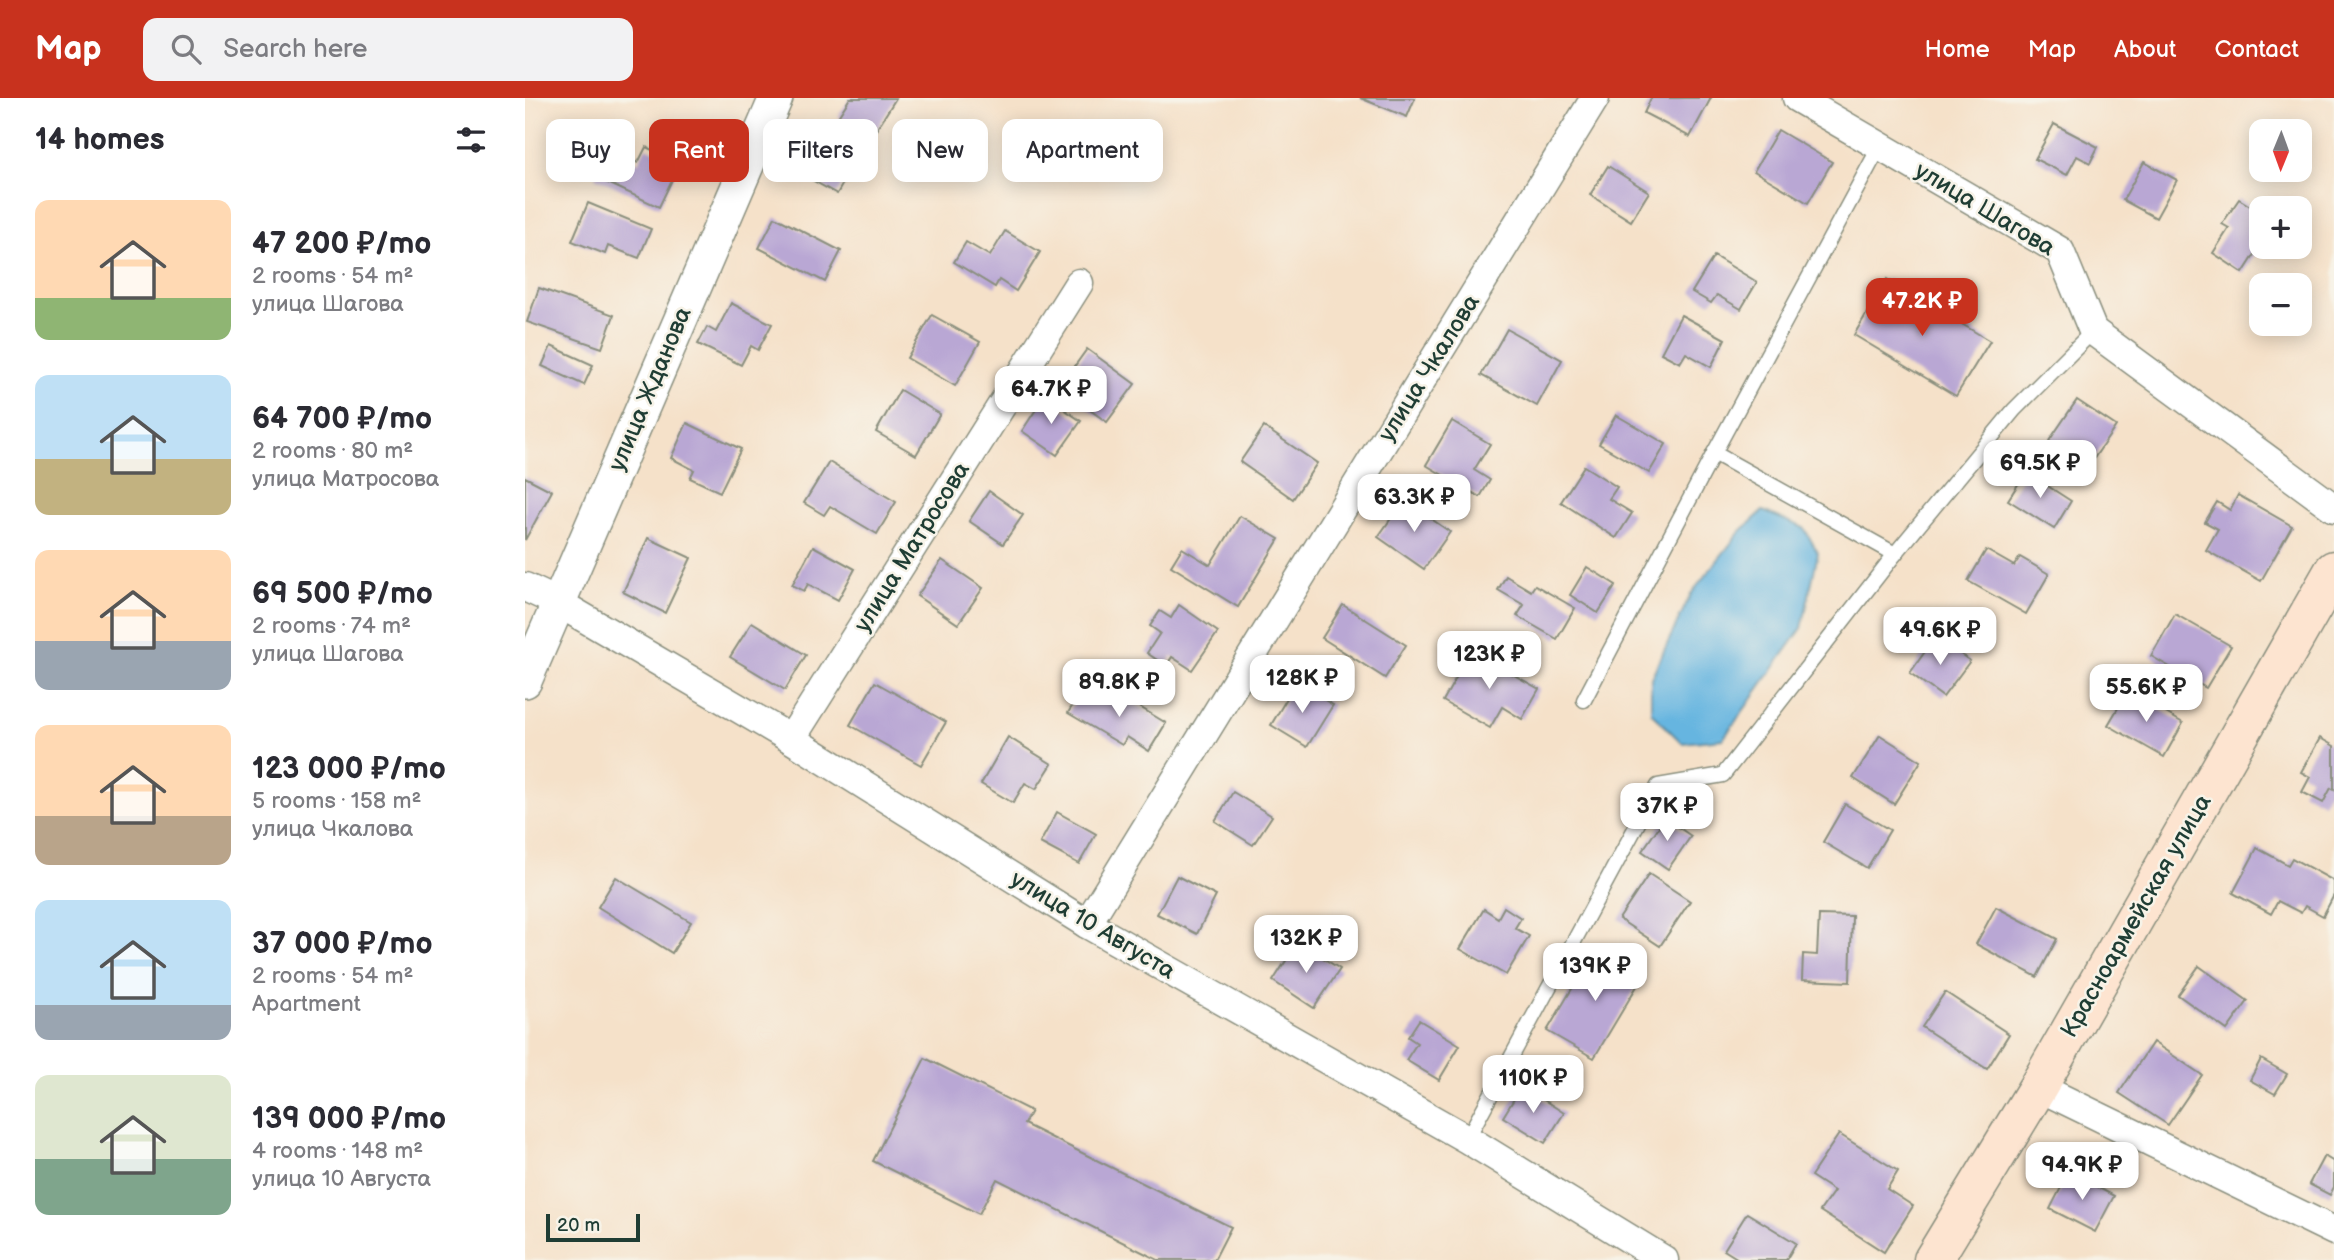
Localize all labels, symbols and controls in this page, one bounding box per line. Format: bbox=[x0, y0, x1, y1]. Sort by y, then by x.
search box bbox=[143, 18, 633, 81]
text: Map bbox=[35, 29, 101, 69]
icon: search bbox=[167, 30, 205, 68]
text: Search here bbox=[223, 34, 367, 65]
text: Home bbox=[1925, 35, 1990, 64]
text: Map bbox=[2028, 35, 2076, 64]
text: About bbox=[2114, 35, 2176, 64]
text: Contact bbox=[2214, 35, 2299, 64]
chip: Buy bbox=[546, 119, 635, 182]
chip: Rent bbox=[649, 119, 749, 182]
chip: Filters bbox=[763, 119, 878, 182]
chip: New bbox=[892, 119, 988, 182]
chip: Apartment bbox=[1002, 119, 1163, 182]
north arrow bbox=[2249, 119, 2312, 182]
map controls bbox=[2249, 119, 2312, 336]
icon: filters bbox=[452, 121, 490, 159]
text: 14 homes bbox=[35, 122, 164, 158]
street label: улица Шагова bbox=[1910, 156, 2060, 262]
button: + bbox=[2249, 196, 2312, 259]
text: 47 200 ₽/mo bbox=[252, 226, 431, 262]
icon: home bbox=[91, 228, 175, 312]
text: 2 rooms · 54 m² bbox=[252, 262, 414, 290]
button: − bbox=[2249, 273, 2312, 336]
pin: 47.2K ₽ bbox=[1857, 278, 1987, 338]
text: 47.2K ₽ bbox=[1882, 287, 1962, 315]
street label: улица Чкалова bbox=[1372, 289, 1486, 447]
text: улица Шагова bbox=[252, 290, 404, 318]
street label: улица Жданова bbox=[602, 303, 698, 475]
pin: 64.7K ₽ bbox=[986, 366, 1116, 426]
text: 64.7K ₽ bbox=[1011, 375, 1091, 403]
text: 64 700 ₽/mo bbox=[252, 401, 432, 437]
icon: home bbox=[91, 403, 175, 487]
text: 2 rooms · 80 m² bbox=[252, 437, 413, 465]
pin: 69.5K ₽ bbox=[1975, 440, 2105, 500]
text: 69.5K ₽ bbox=[2000, 449, 2080, 477]
street label: улица Матросова bbox=[848, 456, 976, 638]
text: улица Матросова bbox=[252, 465, 439, 493]
pin: 63.3K ₽ bbox=[1349, 474, 1479, 534]
text: 63.3K ₽ bbox=[1373, 483, 1455, 511]
text: 69 500 ₽/mo bbox=[252, 576, 433, 612]
icon: home bbox=[91, 578, 175, 662]
pin: 49.6K ₽ bbox=[1875, 608, 2005, 667]
text: 2 rooms · 74 m² bbox=[252, 612, 411, 640]
text: 49.6K ₽ bbox=[1899, 616, 1981, 644]
pin: 123K ₽ bbox=[1432, 632, 1546, 691]
text: улица Шагова bbox=[252, 640, 404, 668]
text: 123K ₽ bbox=[1453, 640, 1525, 668]
pin: 128K ₽ bbox=[1245, 656, 1359, 715]
pin: 89.8K ₽ bbox=[1054, 660, 1184, 719]
text: 128K ₽ bbox=[1266, 664, 1338, 692]
pin: 55.6K ₽ bbox=[2081, 664, 2211, 724]
text: 89.8K ₽ bbox=[1078, 668, 1160, 696]
text: 55.6K ₽ bbox=[2106, 673, 2186, 701]
text: 123 000 ₽/mo bbox=[252, 751, 446, 787]
icon: home bbox=[91, 753, 175, 837]
pin: 37K ₽ bbox=[1618, 784, 1716, 843]
text: 5 rooms · 158 m² bbox=[252, 787, 421, 815]
street label: Красноармейская улица bbox=[2054, 789, 2218, 1043]
text: 37K ₽ bbox=[1636, 792, 1698, 820]
text: улица Чкалова bbox=[252, 815, 413, 843]
street label: улица 10 Августа bbox=[1005, 864, 1181, 986]
pin: 132K ₽ bbox=[1249, 916, 1363, 975]
text: 132K ₽ bbox=[1270, 924, 1342, 952]
text: 37 000 ₽/mo bbox=[252, 926, 433, 962]
icon: home bbox=[91, 928, 175, 1012]
pin: 139K ₽ bbox=[1538, 944, 1652, 1003]
text: 139K ₽ bbox=[1559, 952, 1631, 980]
text: 2 rooms · 54 m² bbox=[252, 962, 414, 990]
text: Apartment bbox=[252, 990, 361, 1018]
pin: 110K ₽ bbox=[1476, 1056, 1590, 1115]
text: 110K ₽ bbox=[1499, 1064, 1567, 1092]
text: 139 000 ₽/mo bbox=[252, 1101, 446, 1137]
icon: home bbox=[91, 1103, 175, 1187]
text: 4 rooms · 148 m² bbox=[252, 1137, 423, 1165]
pin: 94.9K ₽ bbox=[2017, 1142, 2147, 1202]
text: 94.9K ₽ bbox=[2042, 1151, 2122, 1179]
text: улица 10 Августа bbox=[252, 1165, 431, 1193]
scale bar bbox=[546, 1211, 641, 1243]
text: 20 m bbox=[557, 1214, 600, 1237]

